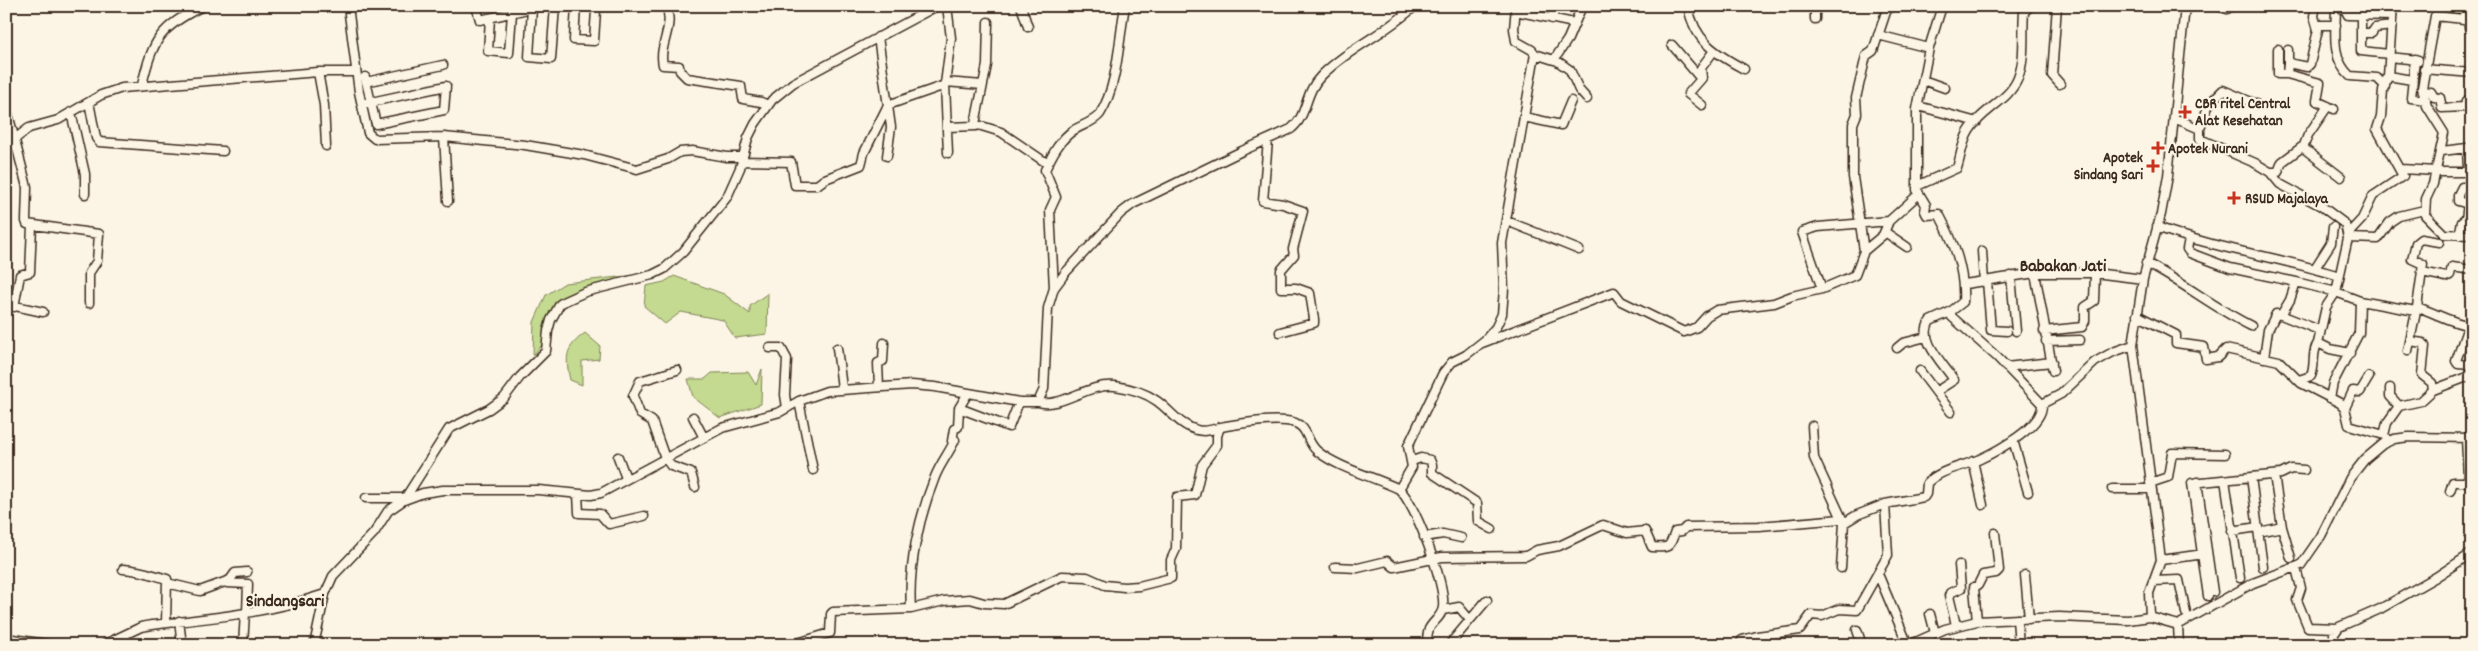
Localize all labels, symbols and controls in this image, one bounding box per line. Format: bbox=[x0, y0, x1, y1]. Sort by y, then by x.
place label: CBR ritel Central Alat Kesehatan bbox=[2195, 94, 2291, 133]
marker: CBR ritel Central Alat Kesehatan bbox=[2179, 106, 2191, 118]
place label: Apotek Nurani bbox=[2168, 139, 2248, 161]
marker: Apotek Nurani bbox=[2152, 142, 2164, 154]
place label: Apotek Sindang Sari bbox=[2074, 148, 2143, 187]
marker: Apotek Sindang Sari bbox=[2147, 160, 2159, 172]
place label: RSUD Majalaya bbox=[2245, 189, 2329, 211]
marker: RSUD Majalaya bbox=[2227, 191, 2241, 205]
district label: Babakan Jati bbox=[2020, 255, 2107, 280]
district label: Sindangsari bbox=[246, 590, 325, 615]

